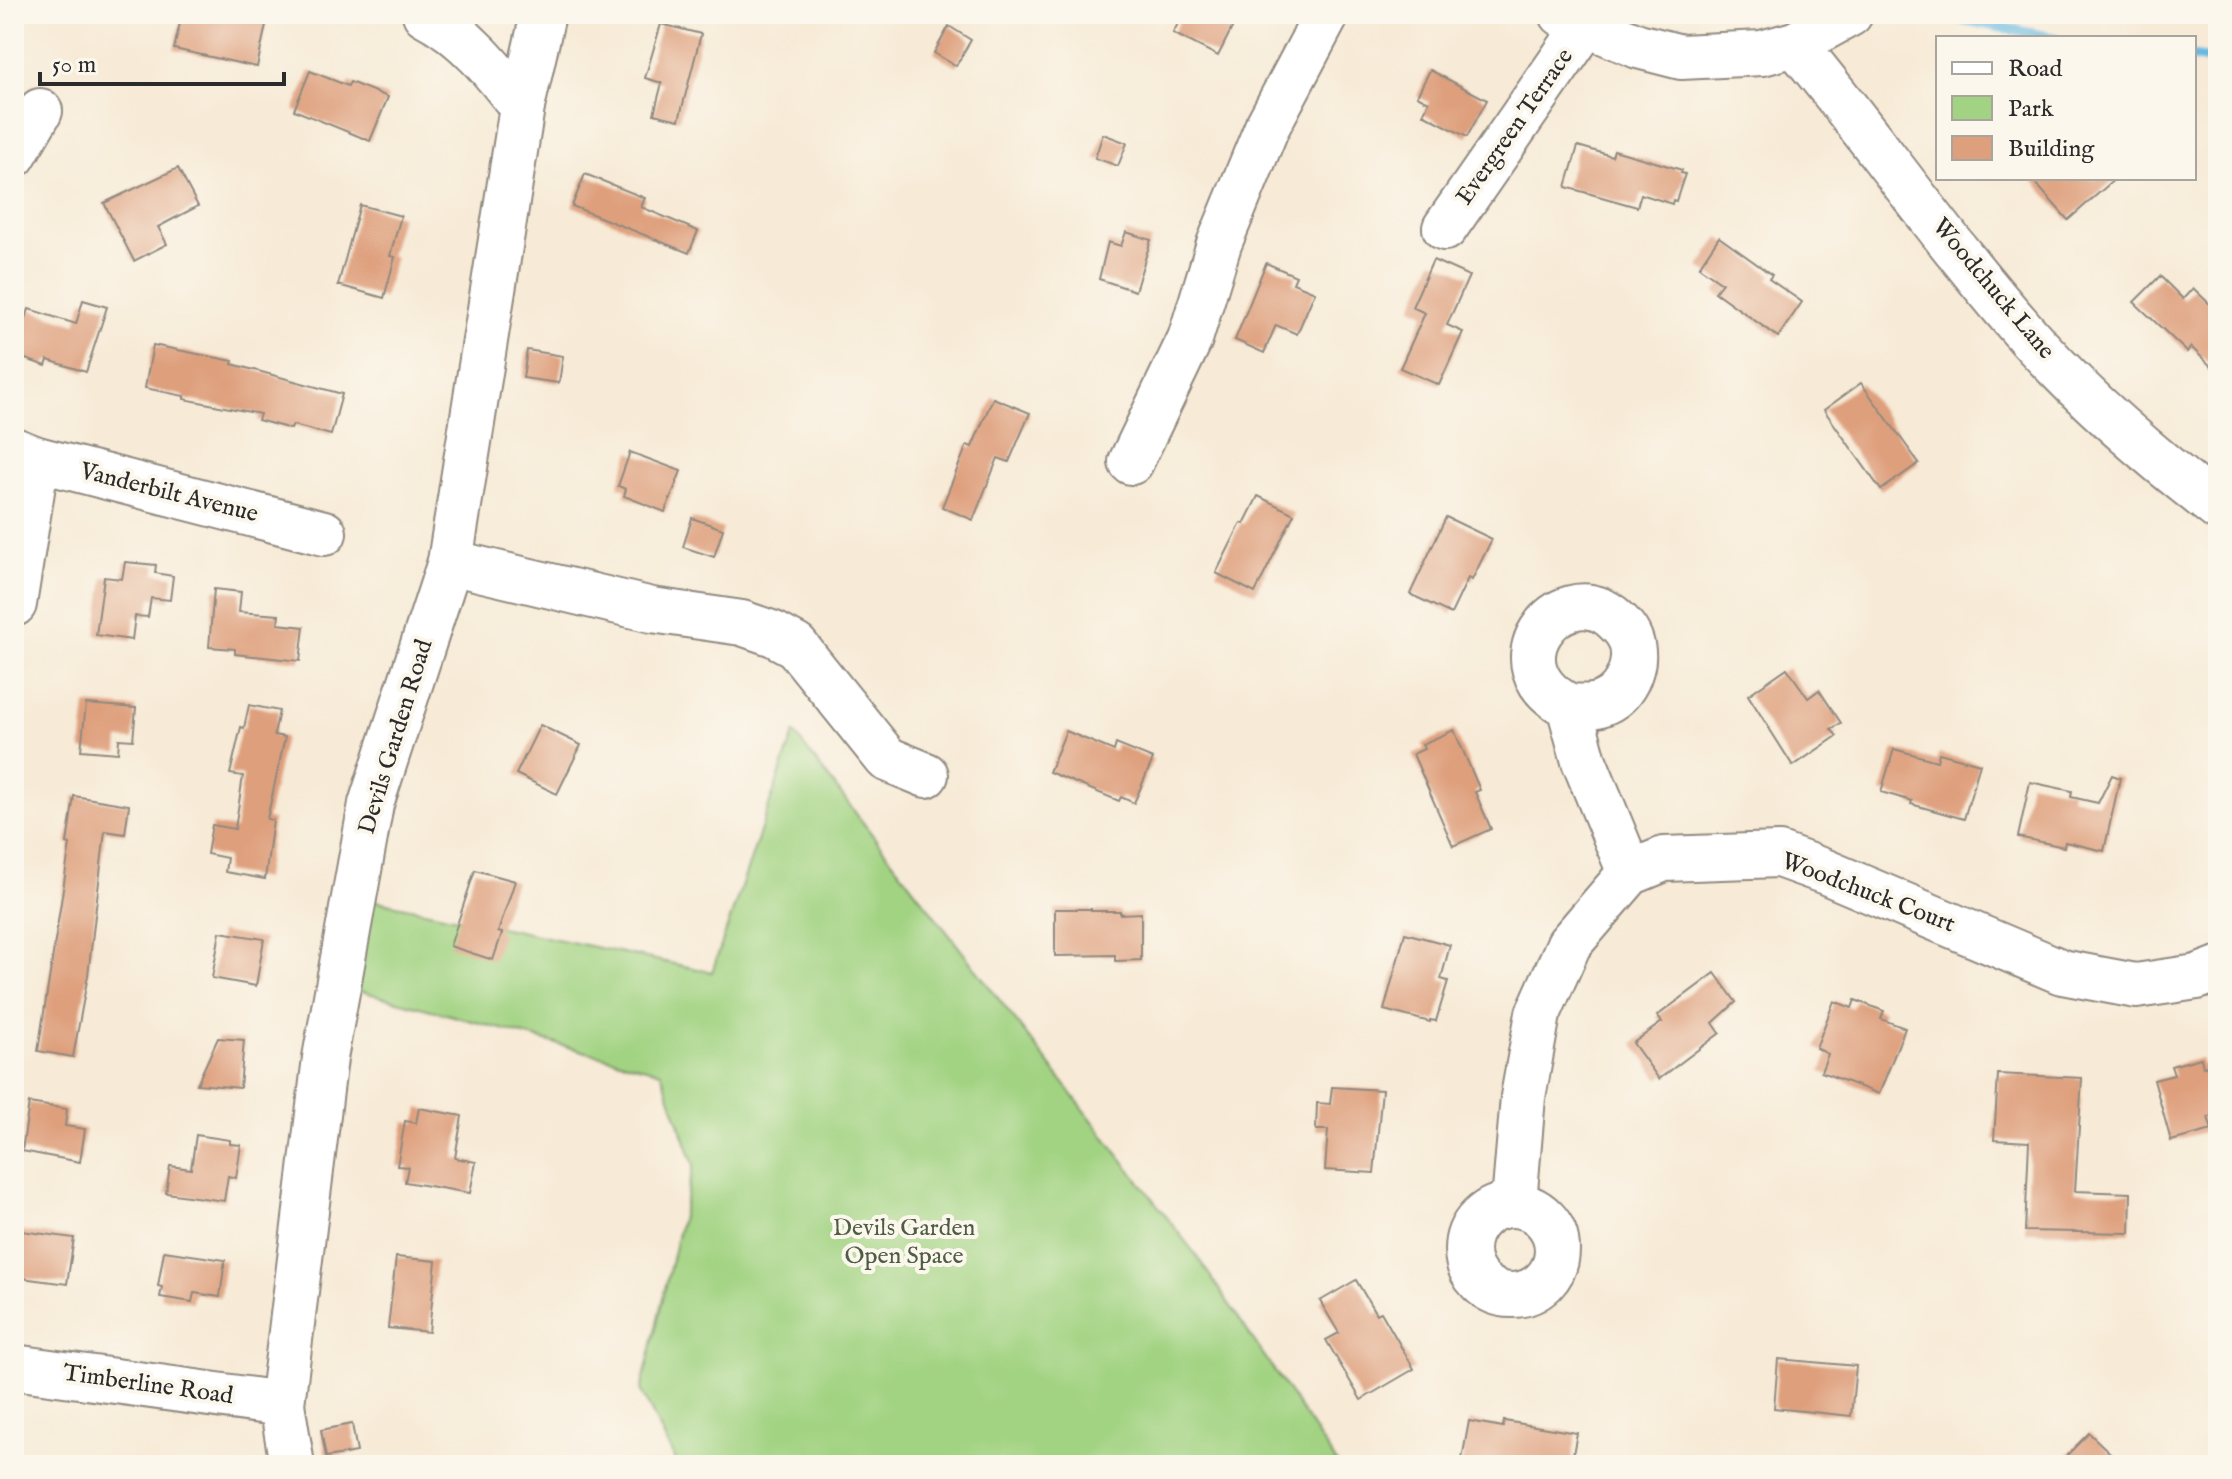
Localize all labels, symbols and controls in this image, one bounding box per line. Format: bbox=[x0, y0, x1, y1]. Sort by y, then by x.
scale bar bbox=[40, 36, 284, 86]
legend bbox=[1936, 36, 2196, 180]
street label: Evergreen Terrace bbox=[1449, 43, 1581, 211]
text: 50 m bbox=[52, 50, 96, 81]
text: Road bbox=[2008, 54, 2062, 85]
text: Park bbox=[2008, 94, 2054, 125]
text: Building bbox=[2008, 134, 2095, 165]
street label: Woodchuck Lane bbox=[1925, 212, 2061, 366]
street label: Vanderbilt Avenue bbox=[76, 456, 261, 530]
street label: Devils Garden Road bbox=[352, 636, 440, 838]
street label: Woodchuck Court bbox=[1777, 846, 1959, 940]
park label: Devils Garden Open Space bbox=[833, 1213, 975, 1272]
street label: Timberline Road bbox=[61, 1358, 235, 1412]

